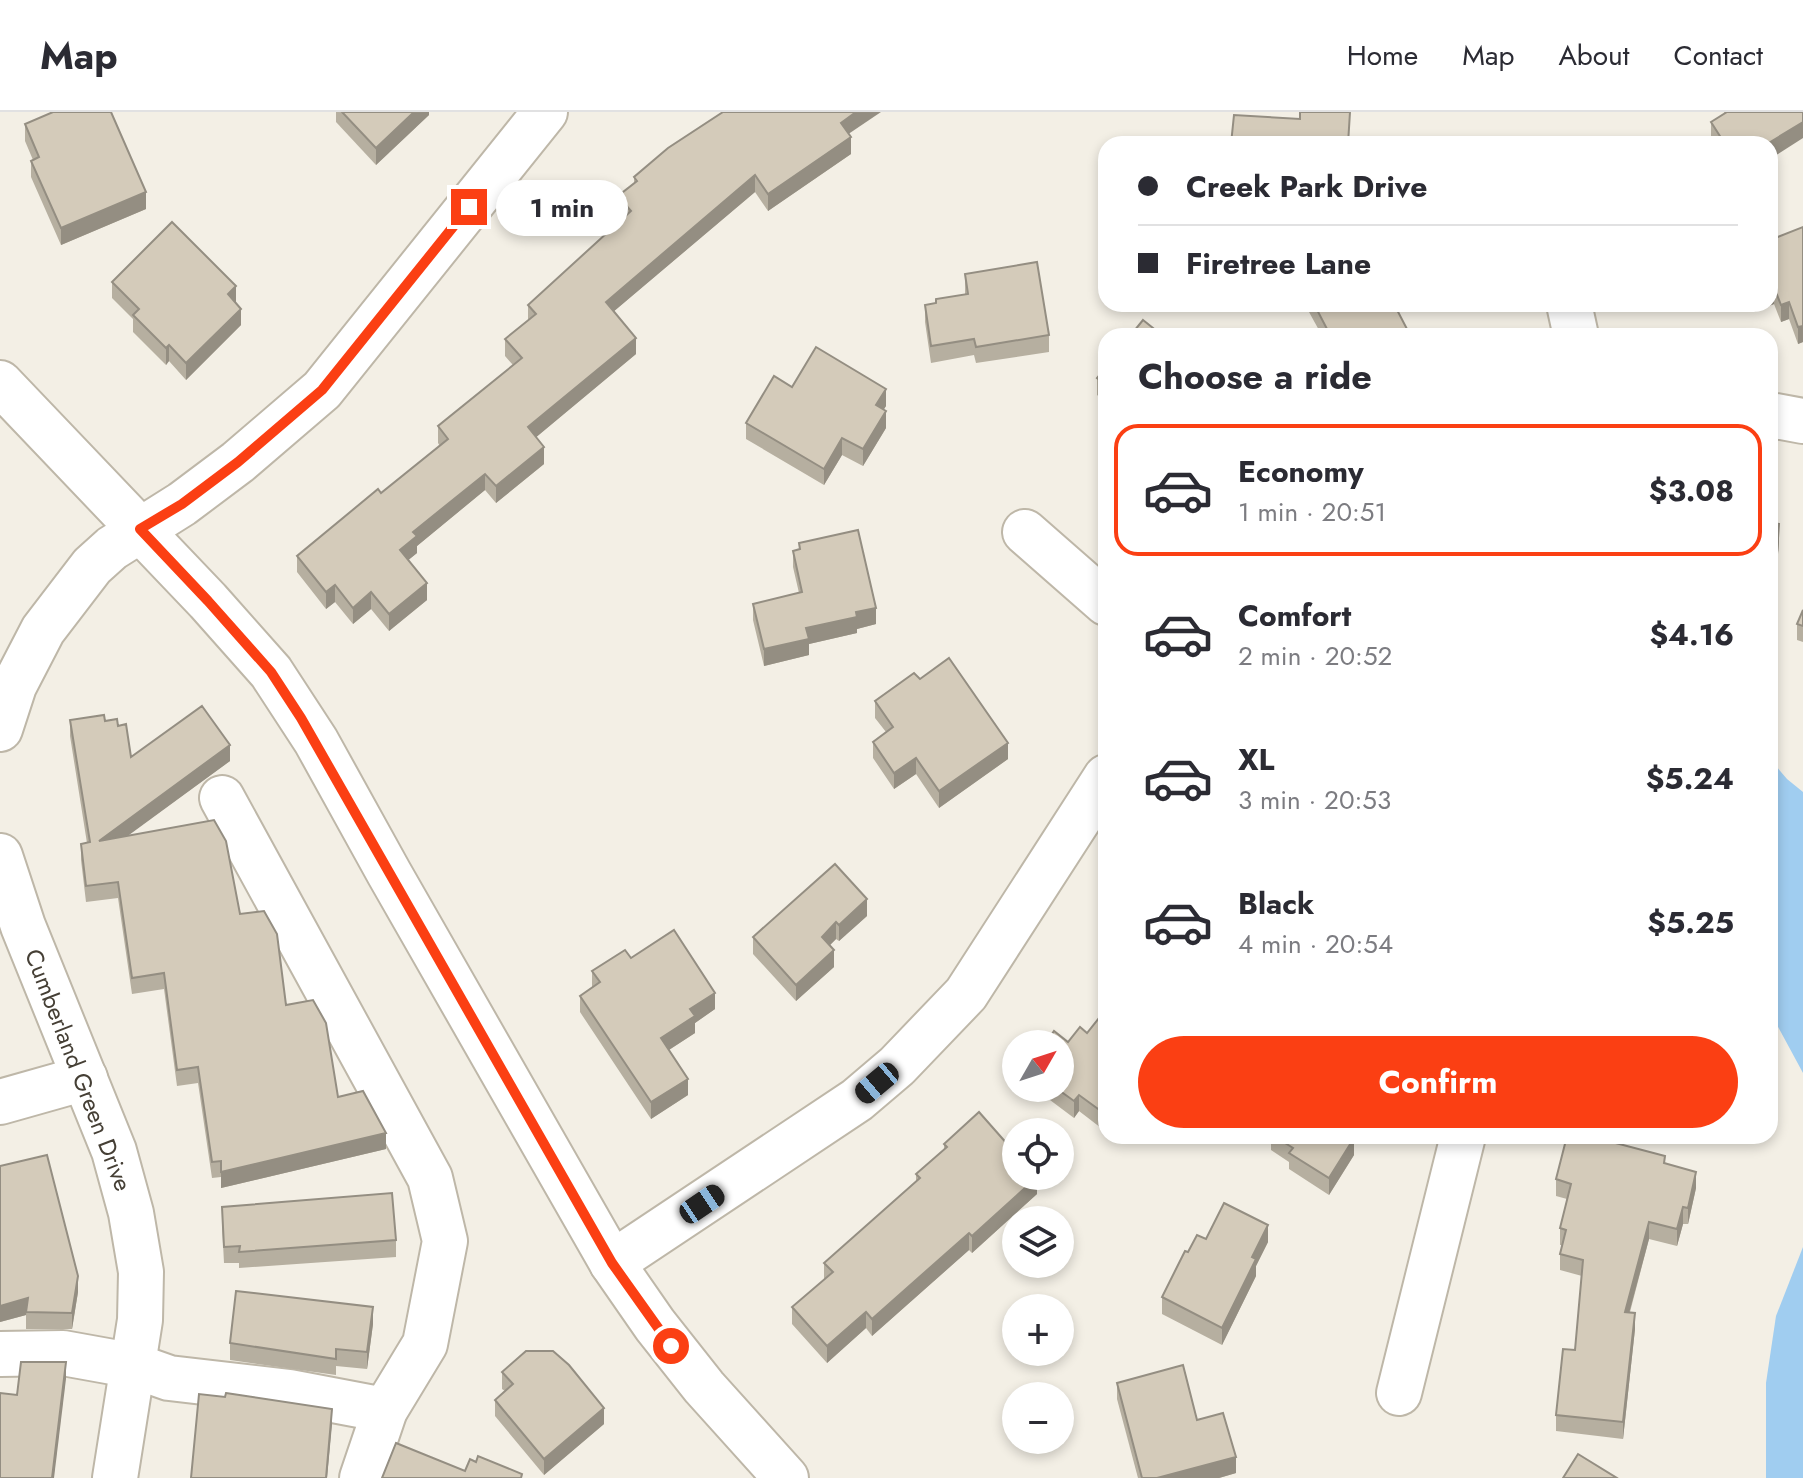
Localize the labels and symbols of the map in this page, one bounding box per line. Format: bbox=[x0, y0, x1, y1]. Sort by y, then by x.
callout: 1 min bbox=[497, 179, 629, 235]
route end bbox=[451, 189, 487, 225]
street label: Cumberland Green Drive bbox=[16, 944, 141, 1196]
north arrow bbox=[1002, 1030, 1074, 1102]
car bbox=[851, 1058, 903, 1108]
car bbox=[675, 1181, 729, 1227]
route start bbox=[653, 1328, 689, 1364]

